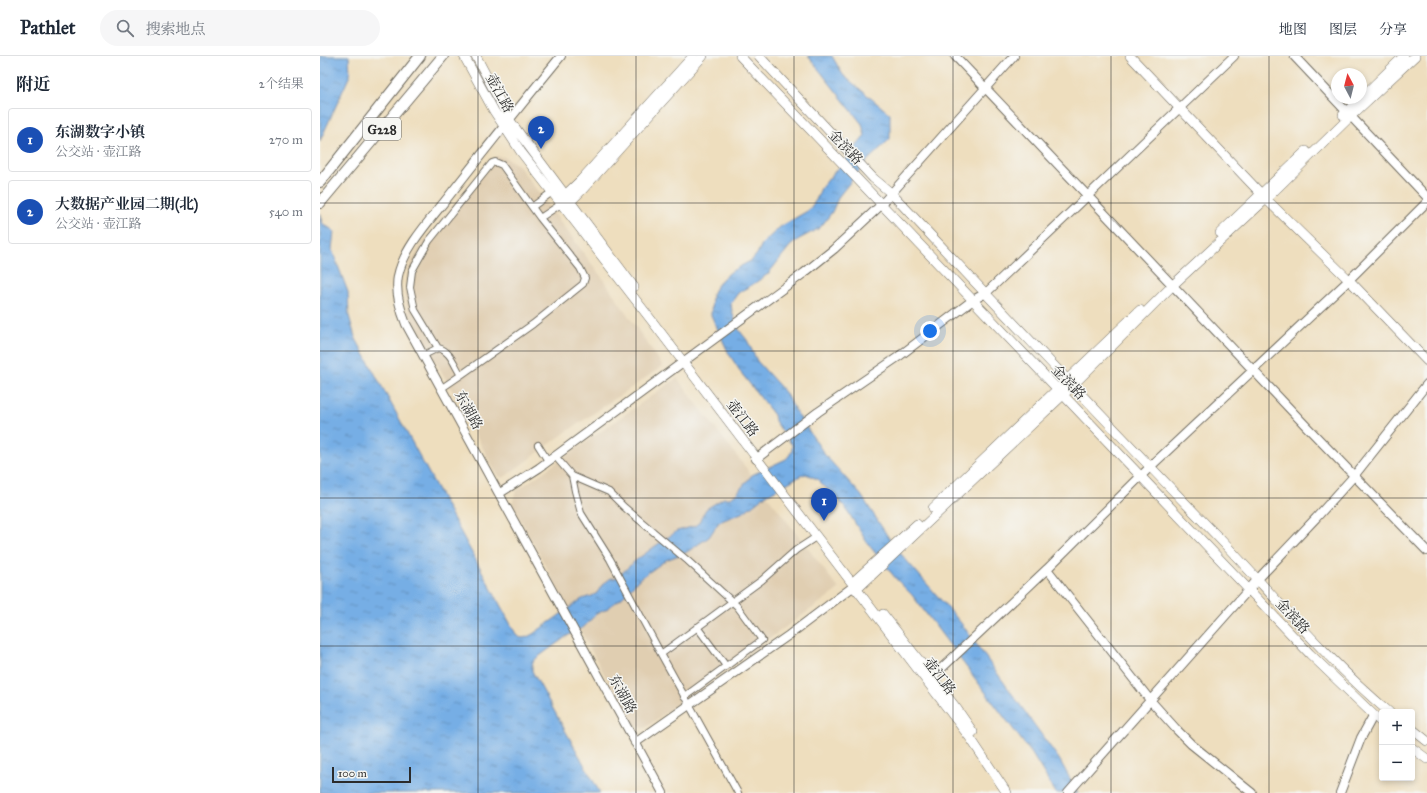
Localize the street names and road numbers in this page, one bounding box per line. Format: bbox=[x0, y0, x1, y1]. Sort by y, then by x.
street label: 壶江路 bbox=[482, 71, 517, 116]
road number: G228 bbox=[363, 118, 401, 140]
street label: 金滨路 bbox=[825, 126, 866, 168]
street label: 金滨路 bbox=[1048, 361, 1089, 403]
street label: 东湖路 bbox=[451, 388, 486, 433]
street label: 壶江路 bbox=[723, 396, 762, 440]
street label: 金滨路 bbox=[1272, 595, 1313, 637]
street label: 壶江路 bbox=[920, 654, 959, 698]
street label: 东湖路 bbox=[605, 672, 640, 717]

